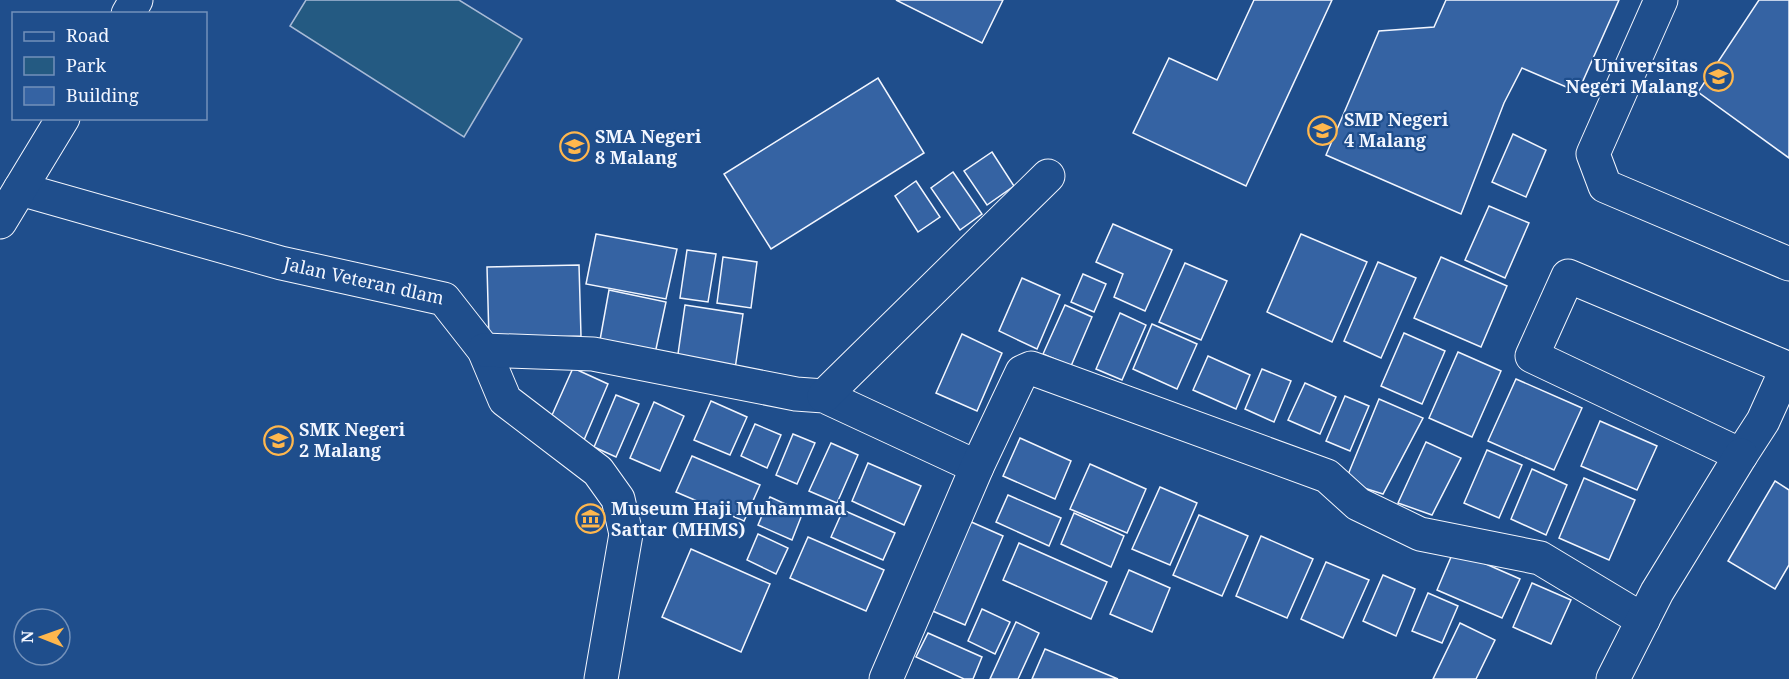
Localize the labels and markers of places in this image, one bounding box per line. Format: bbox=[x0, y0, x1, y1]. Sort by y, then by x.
place label: Universitas Negeri Malang bbox=[1566, 53, 1699, 98]
school or university icon: Universitas Negeri Malang bbox=[1703, 60, 1735, 92]
place label: SMP Negeri 4 Malang bbox=[1344, 107, 1449, 152]
school or university icon: SMP Negeri 4 Malang bbox=[1307, 114, 1339, 146]
place label: SMA Negeri 8 Malang bbox=[595, 124, 702, 169]
school or university icon: SMA Negeri 8 Malang bbox=[558, 131, 590, 163]
place label: SMK Negeri 2 Malang bbox=[299, 417, 406, 462]
school or university icon: SMK Negeri 2 Malang bbox=[262, 424, 294, 456]
place label: Museum Haji Muhammad Sattar (MHMS) bbox=[611, 496, 847, 541]
museum icon: Museum Haji Muhammad Sattar (MHMS) bbox=[574, 503, 606, 535]

